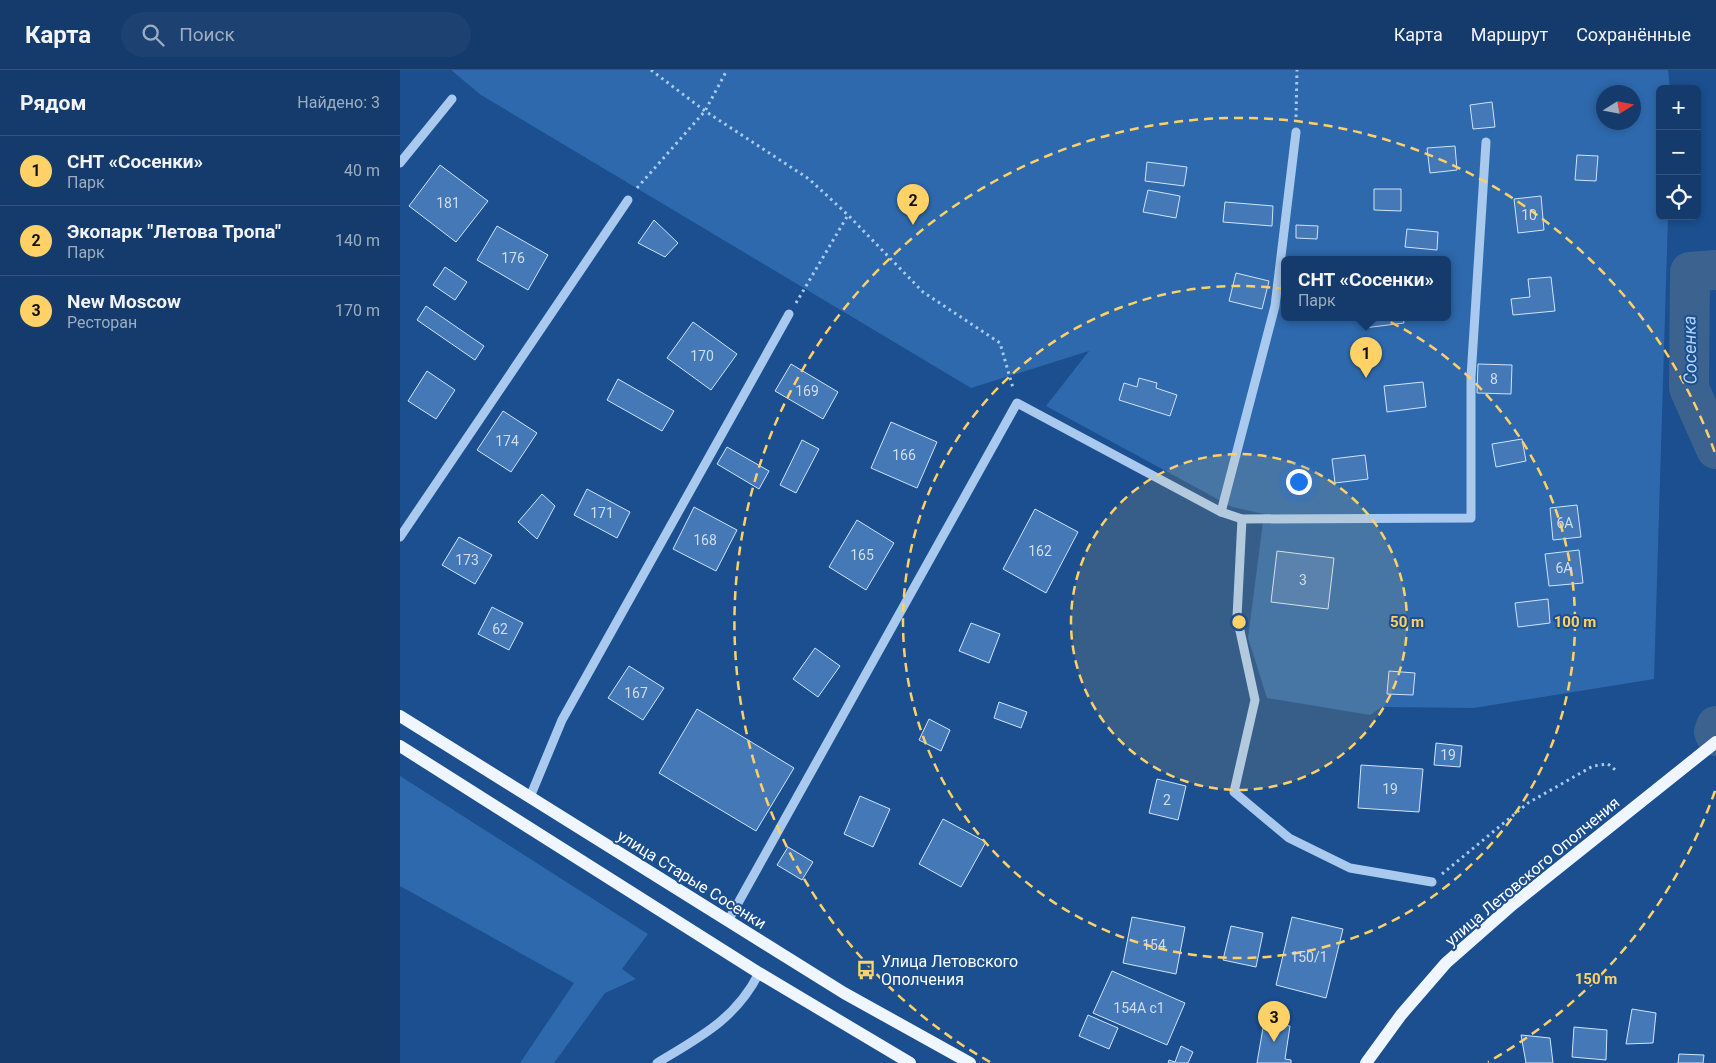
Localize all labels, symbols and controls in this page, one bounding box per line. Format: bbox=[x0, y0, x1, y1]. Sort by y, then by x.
search box bbox=[121, 12, 471, 57]
text: Карта bbox=[25, 21, 91, 49]
icon: search bbox=[139, 21, 167, 49]
text: Поиск bbox=[179, 23, 235, 46]
text: Карта bbox=[1394, 24, 1443, 45]
text: Маршрут bbox=[1471, 24, 1548, 45]
text: Сохранённые bbox=[1576, 24, 1691, 45]
north arrow bbox=[1596, 85, 1641, 130]
map controls bbox=[1656, 85, 1701, 220]
button: + bbox=[1656, 85, 1701, 130]
text: Рядом bbox=[20, 91, 86, 115]
text: Найдено: 3 bbox=[297, 93, 380, 112]
button: − bbox=[1656, 130, 1701, 175]
text: СНТ «Сосенки» bbox=[67, 150, 203, 173]
text: 1 bbox=[31, 161, 41, 180]
text: 40 m bbox=[344, 161, 380, 180]
text: Парк bbox=[67, 173, 105, 192]
button: locate bbox=[1656, 175, 1701, 220]
pin: 2 bbox=[897, 184, 929, 225]
house number: 181 bbox=[436, 195, 460, 211]
house number: 10 bbox=[1521, 207, 1537, 223]
text: Экопарк "Летова Тропа" bbox=[67, 220, 281, 243]
text: 2 bbox=[31, 231, 41, 250]
text: 140 m bbox=[335, 231, 380, 250]
text: Парк bbox=[67, 243, 105, 262]
house number: 176 bbox=[501, 250, 525, 266]
popup bbox=[1281, 256, 1451, 321]
text: СНТ «Сосенки» bbox=[1298, 268, 1434, 291]
text: New Moscow bbox=[67, 290, 181, 313]
text: Парк bbox=[1298, 291, 1336, 310]
text: 3 bbox=[31, 301, 41, 320]
text: 170 m bbox=[335, 301, 380, 320]
text: Ресторан bbox=[67, 313, 137, 332]
water label: Сосенка bbox=[1678, 315, 1701, 385]
pin: 1 bbox=[1350, 337, 1382, 378]
house number: 170 bbox=[690, 348, 714, 364]
house number: 8 bbox=[1490, 371, 1498, 387]
house number: 169 bbox=[795, 383, 819, 399]
house number: 174 bbox=[495, 433, 519, 449]
house number: 166 bbox=[892, 447, 916, 463]
your location bbox=[1286, 469, 1312, 495]
house number: 171 bbox=[590, 505, 614, 521]
house number: 6А bbox=[1556, 515, 1574, 531]
house number: 168 bbox=[693, 532, 717, 548]
house number: 162 bbox=[1028, 543, 1052, 559]
house number: 165 bbox=[850, 547, 874, 563]
house number: 173 bbox=[455, 552, 479, 568]
house number: 6А bbox=[1555, 560, 1573, 576]
house number: 3 bbox=[1299, 572, 1307, 588]
centre of rings bbox=[1230, 613, 1248, 631]
text: 50 m bbox=[1390, 613, 1424, 631]
text: 100 m bbox=[1554, 613, 1596, 631]
house number: 62 bbox=[492, 621, 508, 637]
house number: 167 bbox=[624, 685, 648, 701]
house number: 19 bbox=[1440, 747, 1456, 763]
house number: 19 bbox=[1382, 781, 1398, 797]
house number: 2 bbox=[1163, 792, 1171, 808]
street label: улица Летовского Ополчения bbox=[1441, 793, 1623, 950]
street label: улица Старые Сосенки bbox=[614, 826, 770, 933]
house number: 154 bbox=[1142, 937, 1166, 953]
house number: 150/1 bbox=[1290, 949, 1328, 965]
place label: Улица Летовского Ополчения bbox=[881, 952, 1018, 989]
bus stop icon: Улица Летовского Ополчения bbox=[855, 959, 877, 981]
text: 150 m bbox=[1575, 970, 1617, 988]
house number: 154А с1 bbox=[1113, 1000, 1165, 1016]
pin: 3 bbox=[1258, 1001, 1290, 1042]

